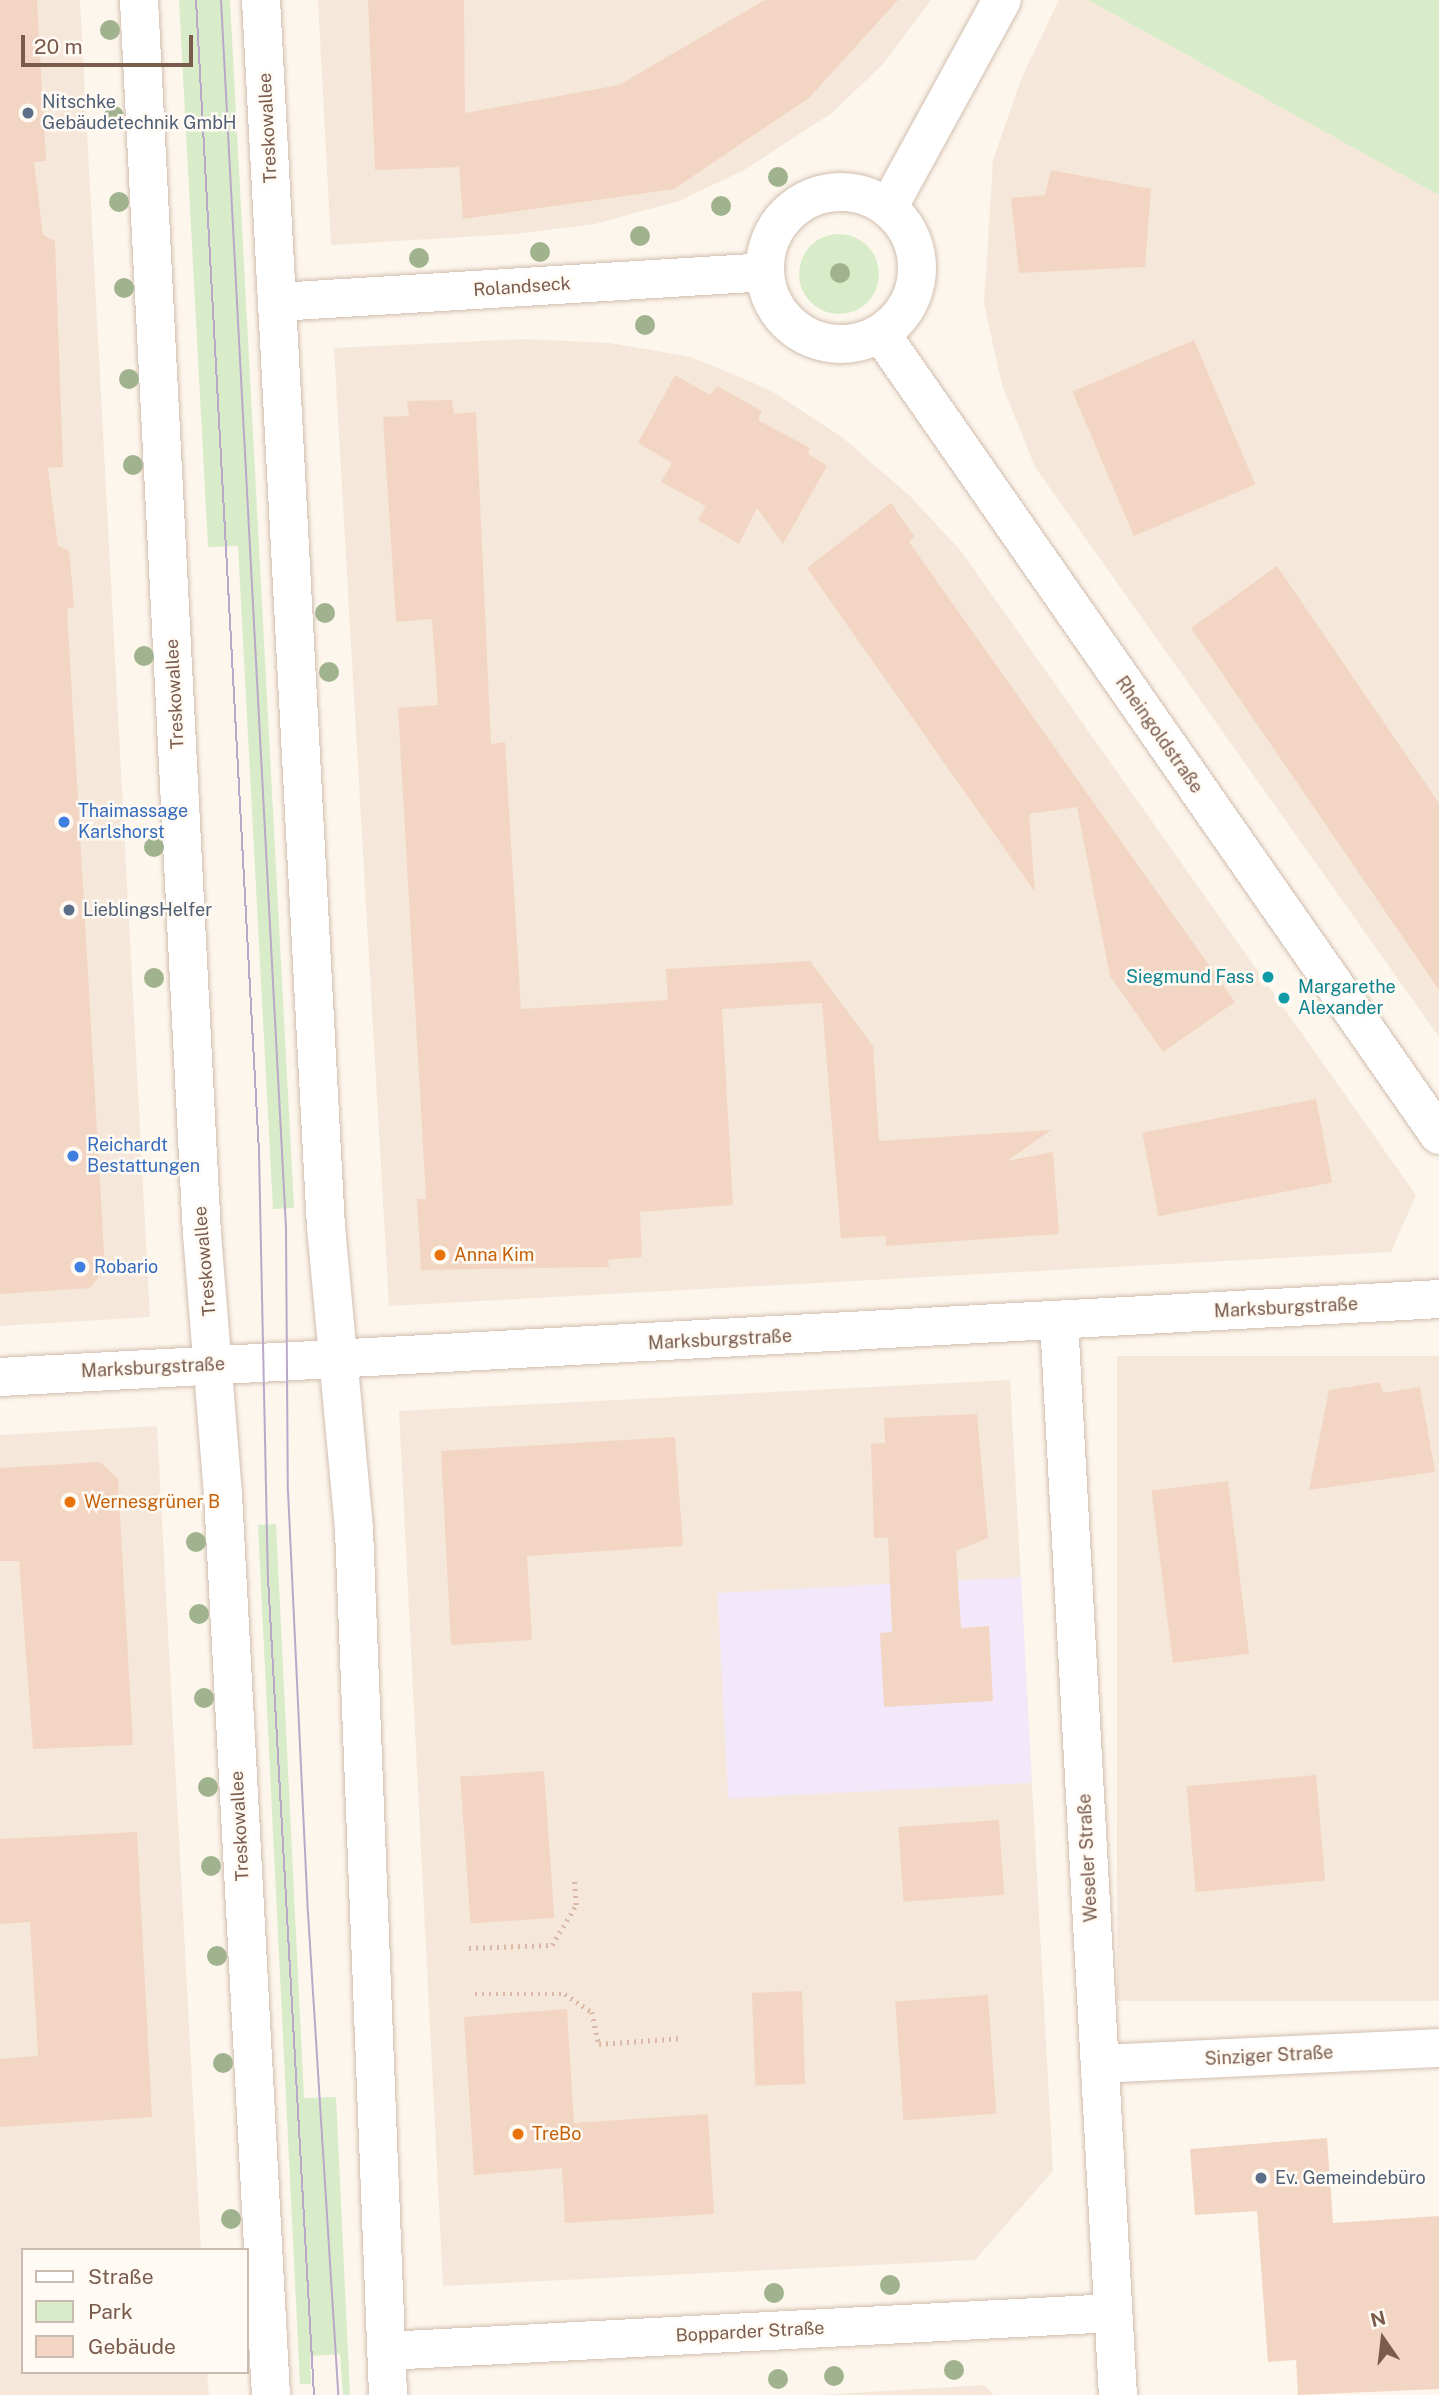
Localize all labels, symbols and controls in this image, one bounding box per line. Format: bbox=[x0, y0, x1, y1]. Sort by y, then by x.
scale bar bbox=[24, 21, 196, 65]
text: 20 m bbox=[34, 34, 83, 59]
street label: Treskowallee bbox=[254, 72, 282, 184]
place label: Nitschke Gebäudetechnik GmbH bbox=[42, 92, 237, 134]
marker: Nitschke Gebäudetechnik GmbH bbox=[20, 105, 36, 121]
street label: Rolandseck bbox=[473, 273, 571, 301]
street label: Treskowallee bbox=[161, 638, 189, 750]
street label: Rheingoldstraße bbox=[1111, 672, 1207, 798]
place label: Thaimassage Karlshorst bbox=[78, 801, 188, 844]
marker: Thaimassage Karlshorst bbox=[56, 814, 72, 830]
place label: LieblingsHelfer bbox=[83, 899, 212, 921]
marker: LieblingsHelfer bbox=[61, 902, 77, 918]
place label: Siegmund Fass bbox=[1126, 966, 1254, 988]
marker: Siegmund Fass bbox=[1260, 969, 1276, 985]
place label: Margarethe Alexander bbox=[1298, 977, 1396, 1020]
marker: Margarethe Alexander bbox=[1276, 990, 1292, 1006]
place label: Reichardt Bestattungen bbox=[87, 1135, 200, 1178]
marker: Reichardt Bestattungen bbox=[65, 1148, 81, 1164]
street label: Treskowallee bbox=[189, 1205, 221, 1317]
place label: Anna Kim bbox=[454, 1244, 534, 1266]
marker: Anna Kim bbox=[432, 1247, 448, 1263]
place label: Robario bbox=[94, 1256, 158, 1278]
marker: Robario bbox=[72, 1259, 88, 1275]
street label: Marksburgstraße bbox=[1213, 1293, 1359, 1323]
street label: Marksburgstraße bbox=[647, 1325, 793, 1355]
street label: Marksburgstraße bbox=[80, 1353, 226, 1383]
place label: Wernesgrüner B bbox=[84, 1491, 220, 1513]
marker: Wernesgrüner B bbox=[62, 1494, 78, 1510]
street label: Treskowallee bbox=[226, 1770, 254, 1882]
street label: Weseler Straße bbox=[1074, 1793, 1102, 1923]
street label: Sinziger Straße bbox=[1204, 2042, 1334, 2070]
place label: TreBo bbox=[532, 2123, 581, 2145]
marker: TreBo bbox=[510, 2126, 526, 2142]
place label: Ev. Gemeindebüro bbox=[1275, 2167, 1426, 2189]
marker: Ev. Gemeindebüro bbox=[1253, 2170, 1269, 2186]
legend bbox=[21, 2248, 248, 2374]
text: Straße bbox=[88, 2264, 154, 2289]
text: Park bbox=[88, 2299, 133, 2324]
north arrow bbox=[1348, 2304, 1418, 2374]
text: N bbox=[1368, 2306, 1388, 2331]
street label: Bopparder Straße bbox=[675, 2317, 825, 2347]
text: Gebäude bbox=[88, 2334, 176, 2359]

